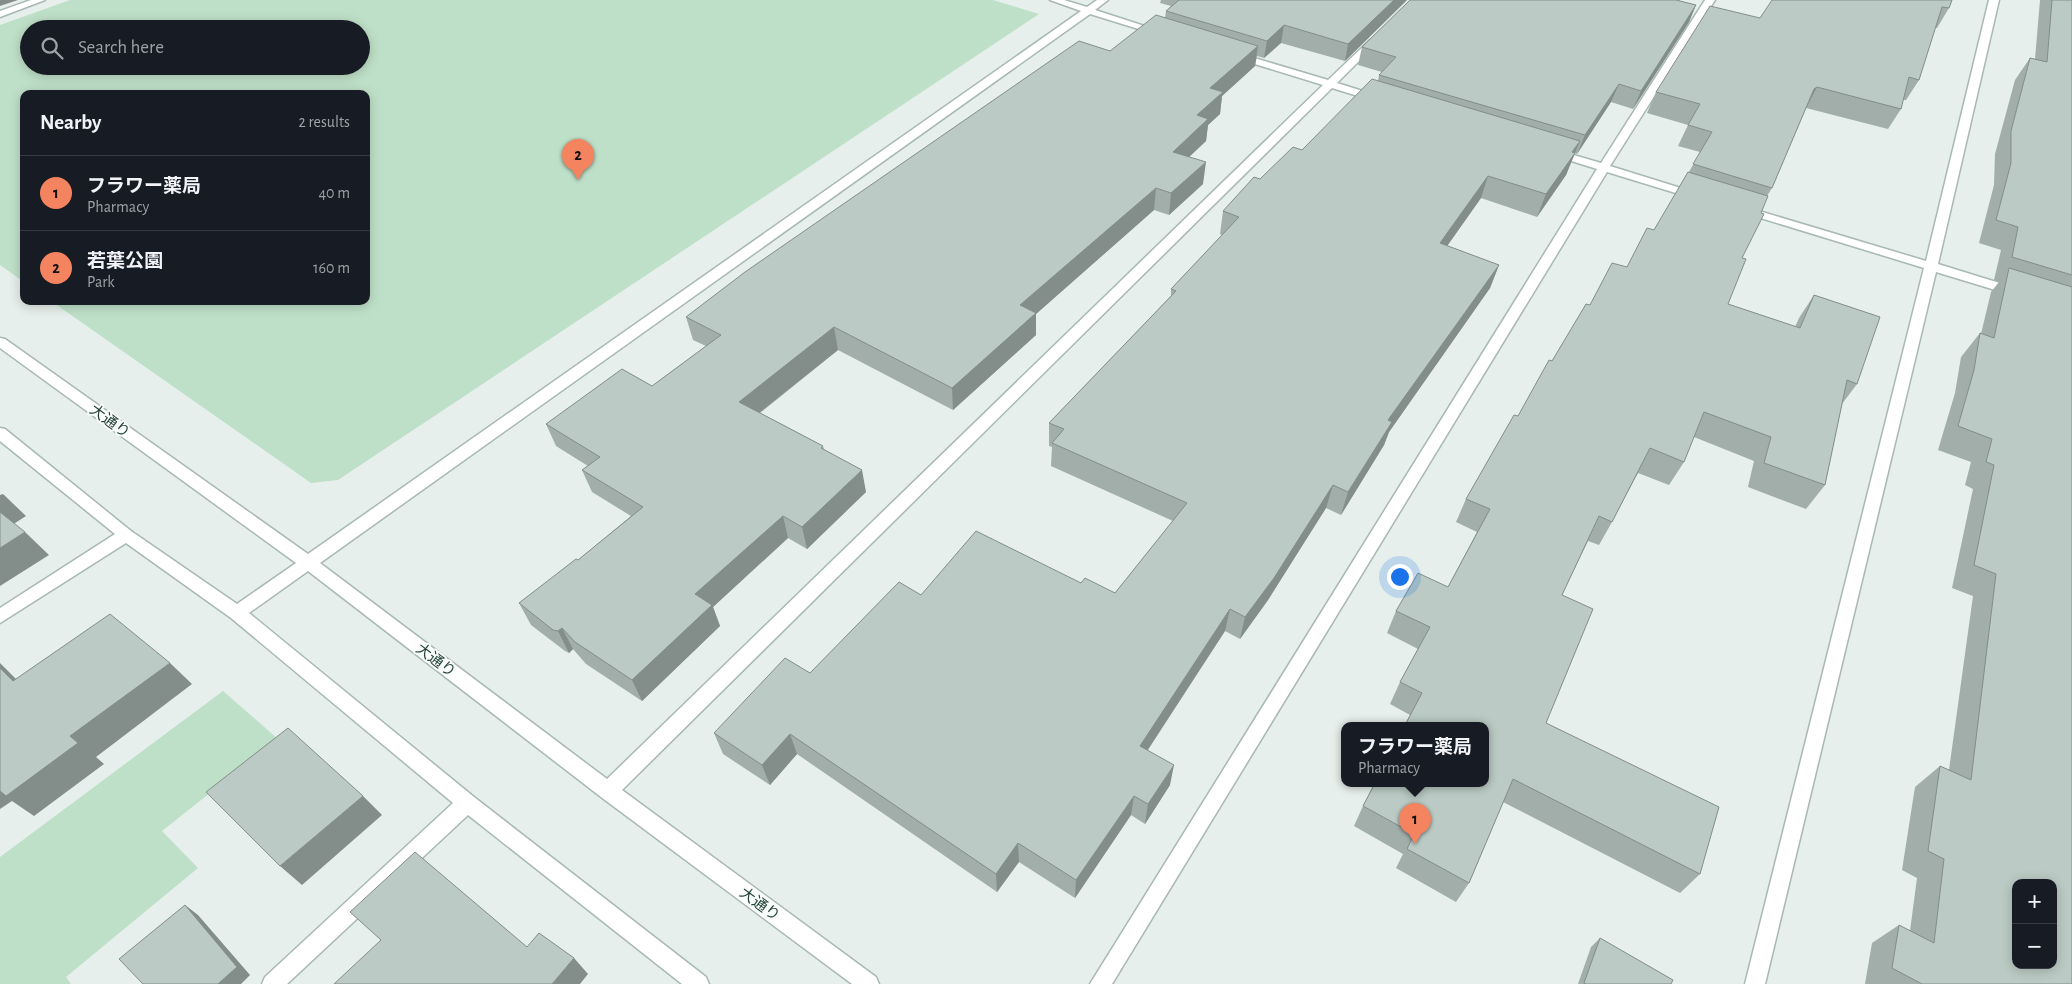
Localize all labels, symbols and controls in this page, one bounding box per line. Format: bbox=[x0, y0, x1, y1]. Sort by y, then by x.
search box bbox=[20, 20, 370, 75]
icon: search bbox=[38, 34, 66, 62]
text: Search here bbox=[78, 38, 164, 57]
text: Nearby bbox=[40, 112, 101, 133]
text: 2 results bbox=[298, 114, 350, 130]
pin: 2 bbox=[562, 139, 594, 180]
text: フラワー薬局 bbox=[87, 177, 201, 196]
text: 1 bbox=[53, 185, 59, 201]
text: 40 m bbox=[318, 185, 350, 201]
text: Pharmacy bbox=[87, 199, 149, 215]
text: 若葉公園 bbox=[87, 252, 163, 271]
text: 2 bbox=[52, 260, 60, 276]
text: 160 m bbox=[313, 260, 350, 276]
text: Park bbox=[87, 274, 115, 290]
street label: 大通り bbox=[87, 401, 133, 441]
your location bbox=[1387, 564, 1413, 590]
street label: 大通り bbox=[413, 640, 459, 680]
popup bbox=[1341, 722, 1489, 787]
text: フラワー薬局 bbox=[1358, 738, 1472, 757]
text: Pharmacy bbox=[1358, 760, 1420, 776]
pin: 1 bbox=[1399, 803, 1431, 844]
map controls bbox=[2012, 879, 2057, 969]
button: + bbox=[2012, 879, 2057, 924]
street label: 大通り bbox=[737, 884, 783, 924]
button: − bbox=[2012, 924, 2057, 969]

